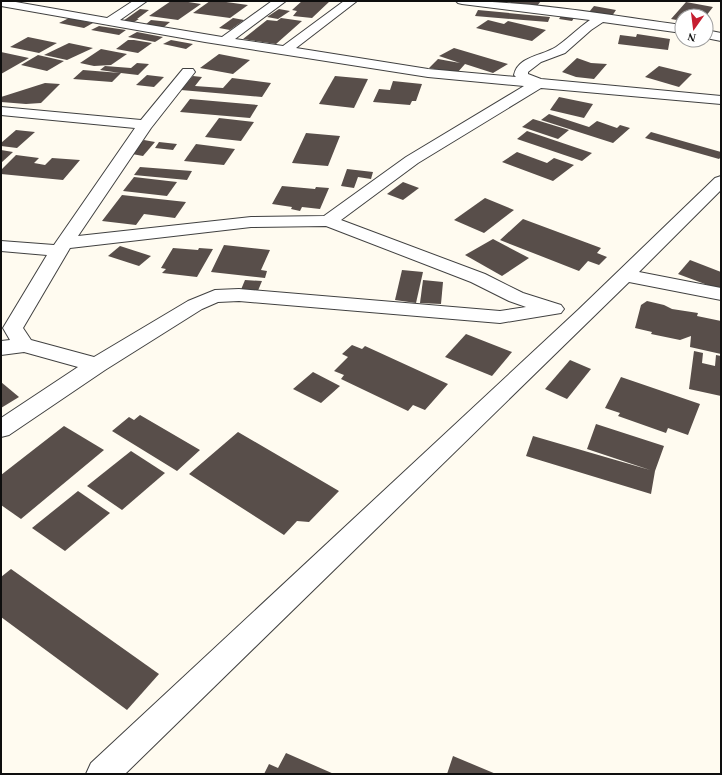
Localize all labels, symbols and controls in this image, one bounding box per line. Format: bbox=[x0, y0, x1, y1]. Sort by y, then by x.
north arrow bbox=[674, 8, 714, 48]
text: N bbox=[686, 31, 697, 44]

